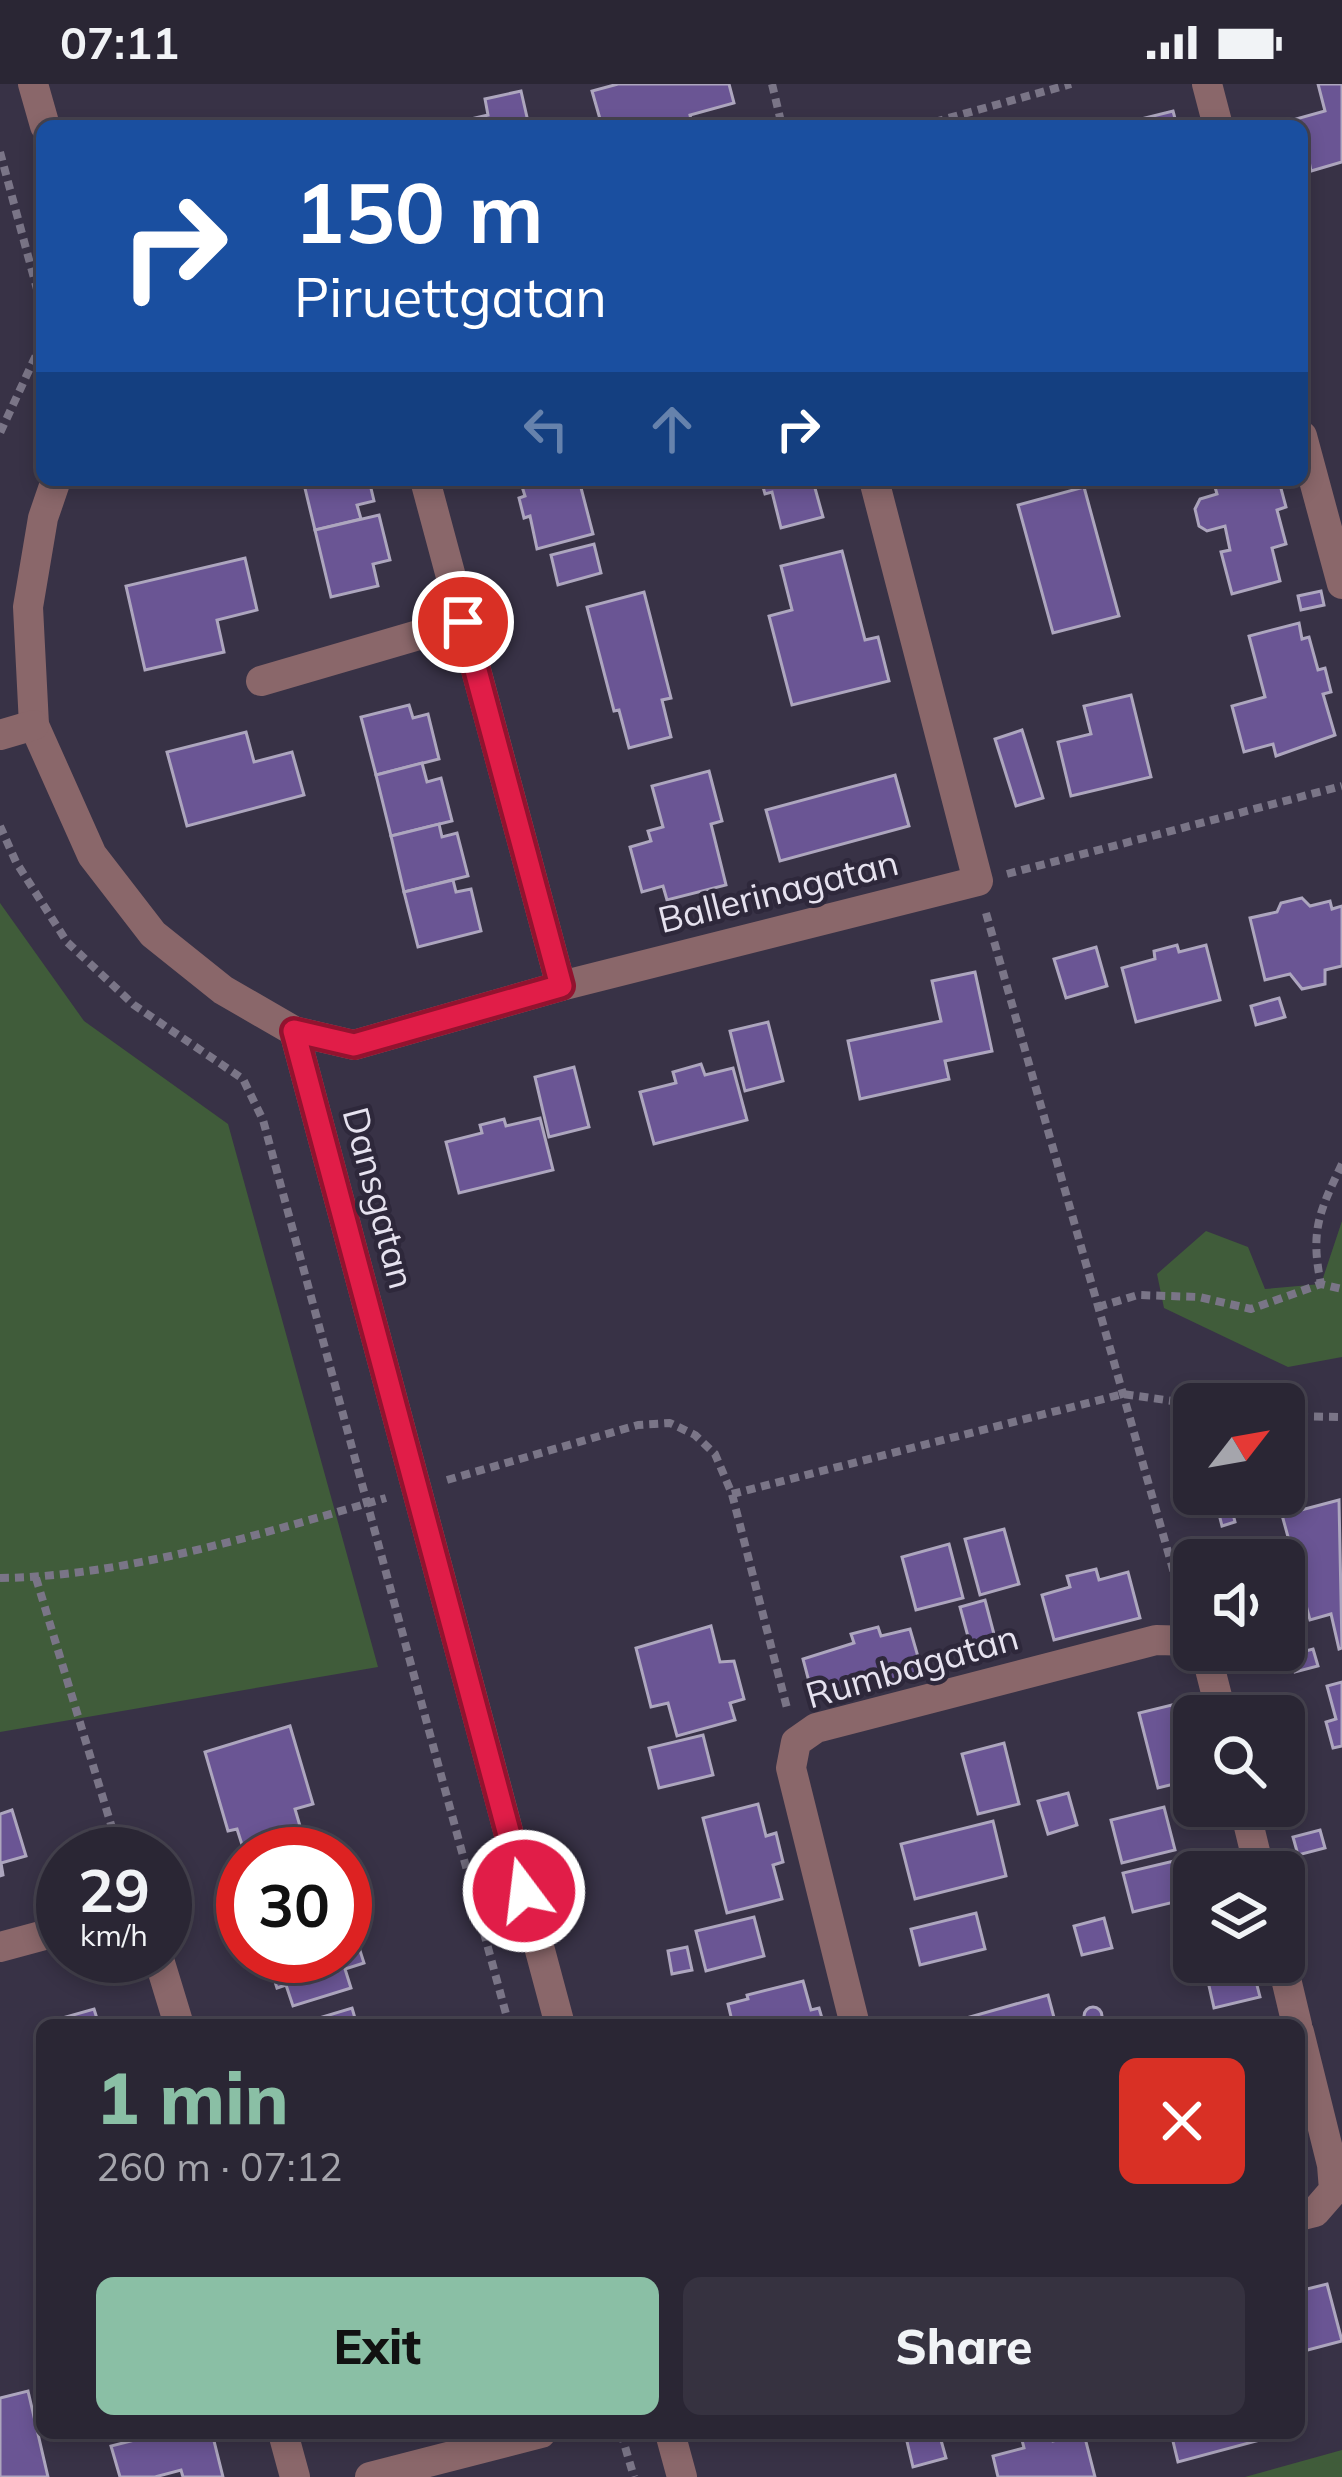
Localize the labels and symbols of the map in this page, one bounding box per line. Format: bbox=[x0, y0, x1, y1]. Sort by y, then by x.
pin bbox=[412, 571, 514, 673]
street label: Ballerinagatan bbox=[653, 839, 903, 942]
street label: Dansgatan bbox=[334, 1102, 425, 1294]
north arrow bbox=[1173, 1383, 1305, 1515]
street label: Rumbagatan bbox=[800, 1614, 1023, 1717]
speed limit sign: 30 bbox=[216, 1827, 372, 1983]
position arrow bbox=[461, 1828, 587, 1954]

